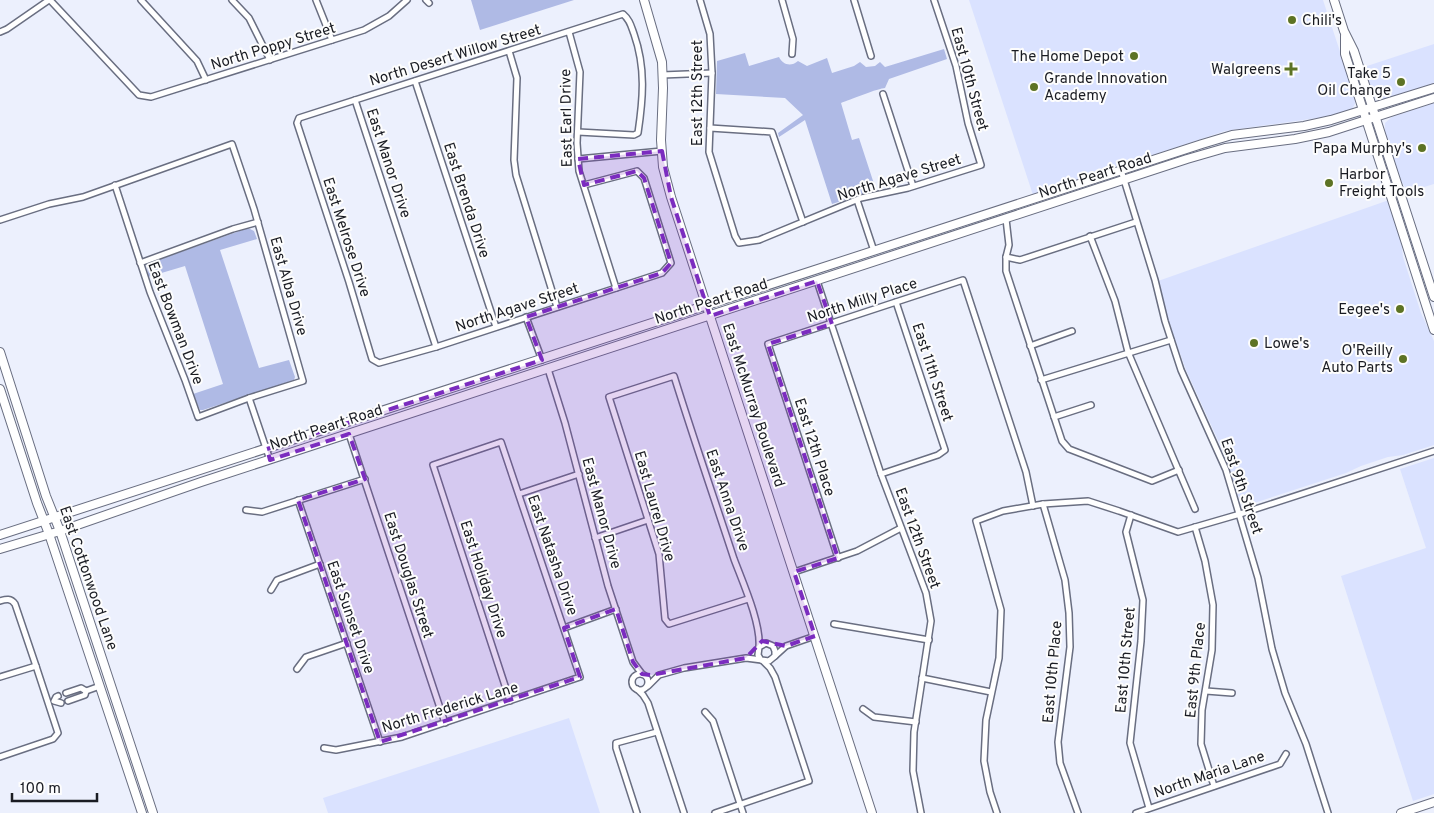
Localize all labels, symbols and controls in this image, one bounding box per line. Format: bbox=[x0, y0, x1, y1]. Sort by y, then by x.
place label: Chili's bbox=[1302, 12, 1342, 31]
marker: Chili's bbox=[1286, 14, 1298, 26]
street label: North Poppy Street bbox=[209, 19, 338, 75]
street label: North Desert Willow Street bbox=[367, 21, 544, 92]
street label: East 10th Street bbox=[946, 25, 992, 133]
street label: East 12th Street bbox=[689, 40, 708, 146]
place label: The Home Depot bbox=[1011, 48, 1124, 67]
marker: The Home Depot bbox=[1128, 50, 1140, 62]
place label: Walgreens bbox=[1211, 61, 1281, 80]
marker: Walgreens bbox=[1285, 63, 1297, 75]
place label: Take 5 Oil Change bbox=[1317, 65, 1391, 101]
street label: East Earl Drive bbox=[557, 69, 578, 167]
place label: Grande Innovation Academy bbox=[1044, 70, 1167, 106]
marker: Take 5 Oil Change bbox=[1395, 76, 1407, 88]
marker: Grande Innovation Academy bbox=[1028, 81, 1040, 93]
street label: East Manor Drive bbox=[361, 106, 414, 221]
street label: East Brenda Drive bbox=[438, 140, 493, 261]
place label: Papa Murphy's bbox=[1313, 140, 1412, 159]
marker: Papa Murphy's bbox=[1416, 142, 1428, 154]
street label: North Peart Road bbox=[1036, 149, 1154, 204]
street label: North Agave Street bbox=[835, 151, 964, 206]
place label: Harbor Freight Tools bbox=[1339, 166, 1424, 202]
street label: East Melrose Drive bbox=[317, 175, 374, 300]
marker: Harbor Freight Tools bbox=[1323, 177, 1335, 189]
street label: East Alba Drive bbox=[264, 235, 311, 338]
street label: East Bowman Drive bbox=[142, 259, 207, 388]
street label: North Peart Road bbox=[652, 275, 770, 330]
street label: North Milly Place bbox=[805, 275, 920, 328]
street label: North Agave Street bbox=[453, 280, 582, 337]
place label: Eegee's bbox=[1338, 301, 1390, 320]
marker: Eegee's bbox=[1394, 303, 1406, 315]
street label: East McMurray Boulevard bbox=[717, 321, 788, 490]
street label: East 11th Street bbox=[907, 321, 956, 424]
place label: Lowe's bbox=[1264, 335, 1310, 354]
marker: Lowe's bbox=[1248, 337, 1260, 349]
place label: O'Reilly Auto Parts bbox=[1321, 342, 1393, 378]
marker: O'Reilly Auto Parts bbox=[1397, 353, 1409, 365]
street label: East 12th Place bbox=[789, 396, 838, 499]
street label: North Peart Road bbox=[267, 401, 385, 456]
street label: East 9th Street bbox=[1215, 436, 1266, 537]
street label: East Anna Drive bbox=[700, 447, 753, 554]
street label: East Laurel Drive bbox=[629, 449, 678, 564]
street label: East Manor Drive bbox=[577, 456, 625, 571]
street label: East 12th Street bbox=[889, 485, 944, 592]
street label: East Natasha Drive bbox=[522, 493, 581, 618]
street label: East Cottonwood Lane bbox=[54, 504, 121, 653]
street label: East Douglas Street bbox=[378, 510, 437, 641]
street label: East Holiday Drive bbox=[455, 518, 511, 641]
street label: East Sunset Drive bbox=[321, 558, 378, 677]
street label: East 10th Street bbox=[1112, 606, 1141, 714]
street label: East 10th Place bbox=[1040, 620, 1067, 724]
street label: East 9th Place bbox=[1182, 621, 1211, 719]
street label: North Frederick Lane bbox=[380, 679, 521, 738]
street label: North Maria Lane bbox=[1151, 748, 1268, 803]
scale bar bbox=[12, 770, 98, 802]
text: 100 m bbox=[20, 780, 61, 799]

